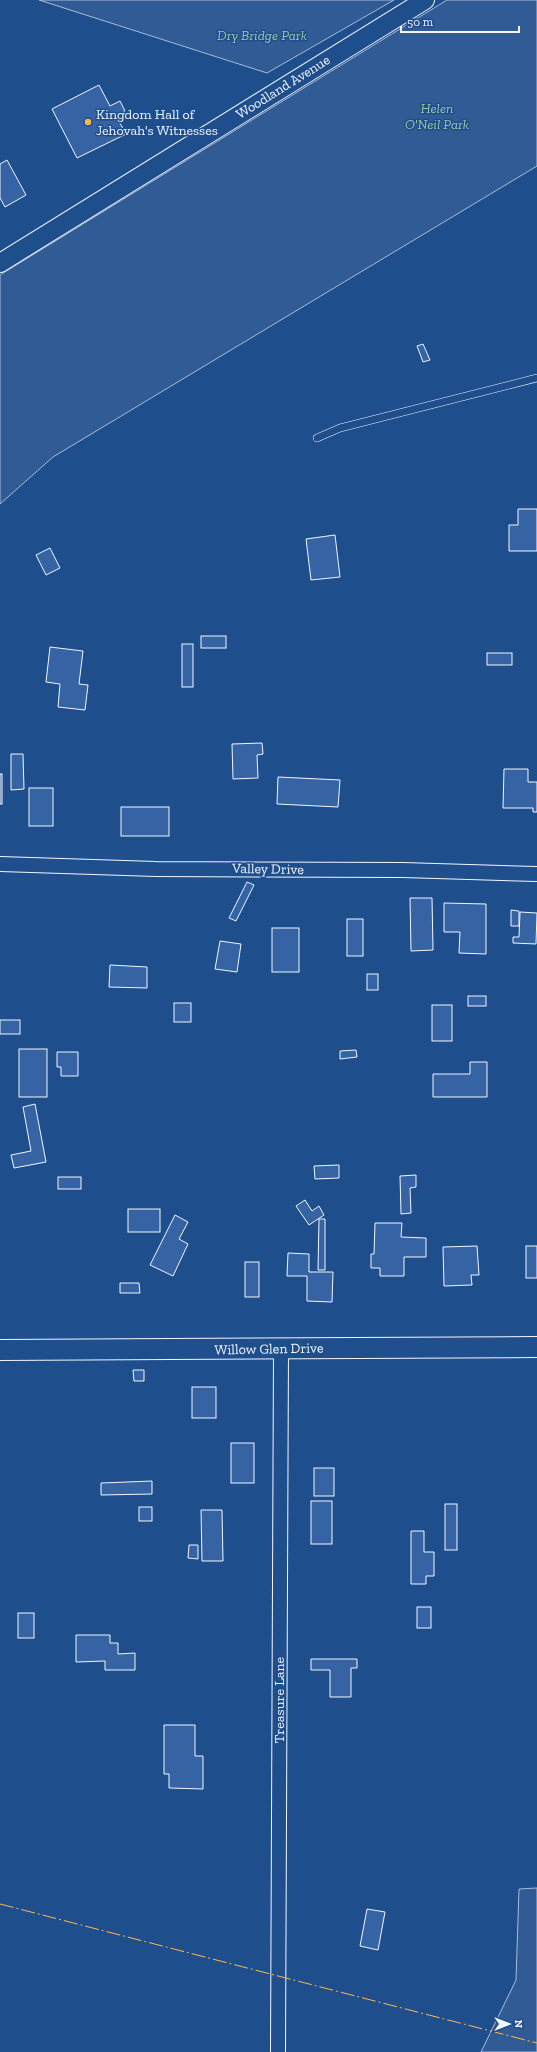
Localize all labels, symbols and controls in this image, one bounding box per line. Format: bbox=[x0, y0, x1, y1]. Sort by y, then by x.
scale bar bbox=[401, 8, 519, 34]
text: 50 m bbox=[407, 15, 434, 29]
park label: Dry Bridge Park bbox=[217, 27, 307, 44]
street label: Woodland Avenue bbox=[233, 51, 334, 123]
park label: Helen O'Neil Park bbox=[405, 100, 469, 133]
place label: Kingdom Hall of Jehovah's Witnesses bbox=[96, 106, 218, 139]
marker: Kingdom Hall of Jehovah's Witnesses bbox=[83, 117, 93, 127]
street label: Valley Drive bbox=[231, 860, 304, 878]
street label: Willow Glen Drive bbox=[214, 1340, 324, 1358]
street label: Treasure Lane bbox=[271, 1656, 288, 1743]
north arrow bbox=[489, 2004, 529, 2044]
text: N bbox=[512, 2020, 525, 2029]

